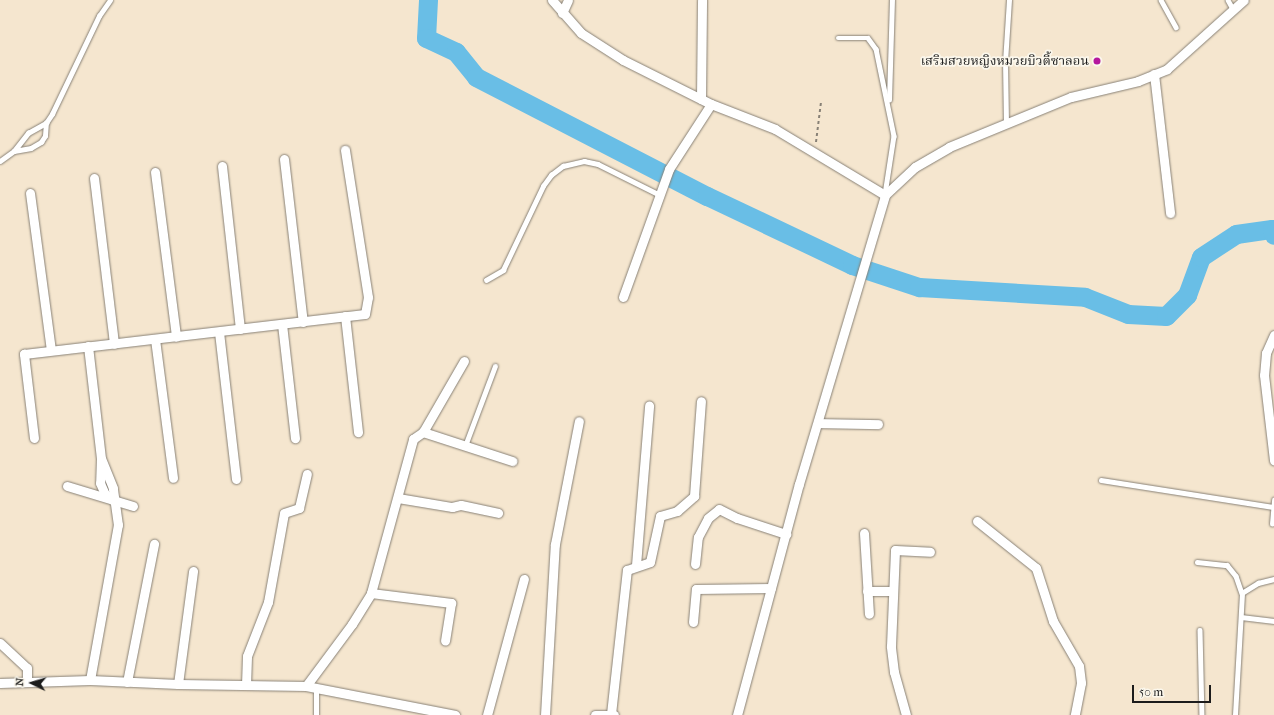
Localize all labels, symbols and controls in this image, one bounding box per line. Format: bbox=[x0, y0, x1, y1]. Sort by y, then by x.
place label: เสริมสวยหญิงหมวยบิวตี้ซาลอน bbox=[921, 53, 1089, 69]
marker: เสริมสวยหญิงหมวยบิวตี้ซาลอน bbox=[1092, 56, 1102, 66]
north arrow bbox=[12, 663, 52, 703]
text: N bbox=[13, 677, 26, 687]
scale bar bbox=[1134, 677, 1213, 703]
text: 50 m bbox=[1139, 685, 1163, 699]

